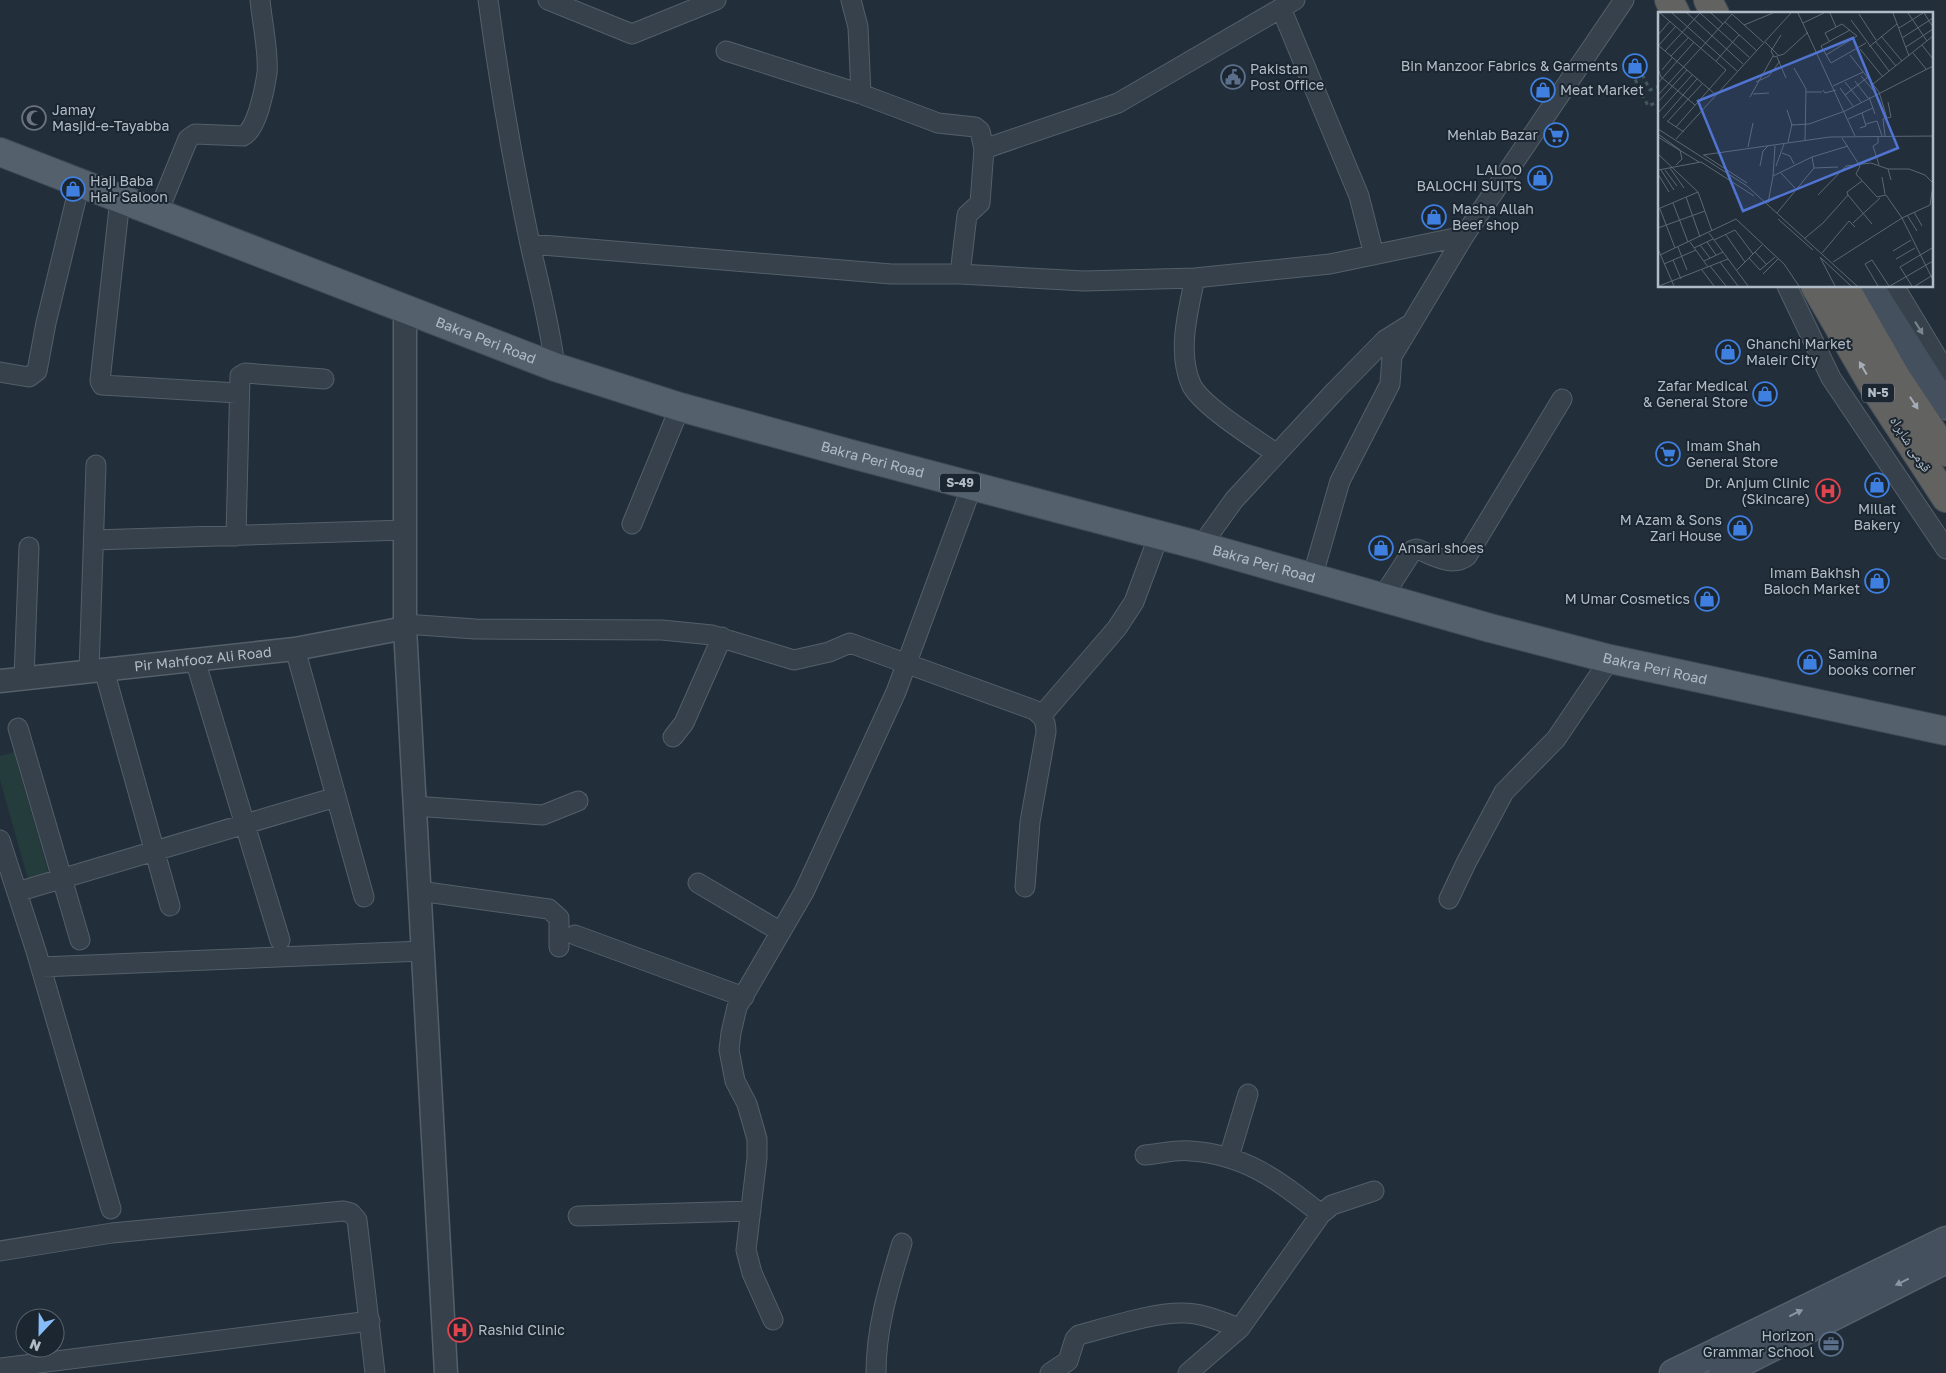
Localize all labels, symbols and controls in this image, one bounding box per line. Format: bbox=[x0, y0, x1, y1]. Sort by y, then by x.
inset map bbox=[1658, 12, 1934, 288]
shop icon: Bin Manzoor Fabrics & Garments bbox=[1622, 53, 1648, 79]
place label: Bin Manzoor Fabrics & Garments bbox=[1401, 57, 1618, 74]
place label: Pakistan Post Office bbox=[1250, 60, 1324, 93]
public building icon: Pakistan Post Office bbox=[1220, 64, 1246, 90]
shop icon: Meat Market bbox=[1530, 77, 1556, 103]
place label: Meat Market bbox=[1560, 81, 1644, 98]
place label: Jamay Masjid-e-Tayabba bbox=[52, 101, 169, 134]
mosque icon: Jamay Masjid-e-Tayabba bbox=[21, 105, 47, 131]
supermarket icon: Mehlab Bazar bbox=[1543, 122, 1569, 148]
place label: Mehlab Bazar bbox=[1447, 126, 1539, 143]
place label: LALOO BALOCHI SUITS bbox=[1417, 161, 1522, 194]
shop icon: LALOO BALOCHI SUITS bbox=[1527, 165, 1553, 191]
place label: Haji Baba Hair Saloon bbox=[90, 172, 168, 205]
shop icon: Haji Baba Hair Saloon bbox=[60, 176, 86, 202]
place label: Masha Allah Beef shop bbox=[1452, 200, 1534, 233]
shop icon: Masha Allah Beef shop bbox=[1421, 204, 1447, 230]
street label: Bakra Peri Road bbox=[433, 313, 539, 367]
one-way arrow bbox=[1914, 321, 1924, 334]
place label: Ghanchi Market Maleir City bbox=[1746, 335, 1851, 368]
shop icon: Ghanchi Market Maleir City bbox=[1715, 339, 1741, 365]
one-way arrow bbox=[1858, 362, 1867, 375]
place label: Zafar Medical & General Store bbox=[1643, 377, 1748, 410]
shop icon: Zafar Medical & General Store bbox=[1752, 381, 1778, 407]
road number: N-5 bbox=[1862, 383, 1894, 402]
one-way arrow bbox=[1909, 397, 1919, 410]
street label: قومی شاہراہ bbox=[1886, 413, 1936, 476]
street label: Bakra Peri Road bbox=[819, 437, 926, 481]
place label: Imam Shah General Store bbox=[1686, 437, 1778, 470]
supermarket icon: Imam Shah General Store bbox=[1655, 441, 1681, 467]
shop icon: Millat Bakery bbox=[1864, 472, 1890, 498]
road number: S-49 bbox=[940, 473, 980, 492]
place label: Dr. Anjum Clinic (Skincare) bbox=[1705, 474, 1810, 507]
hospital icon: Dr. Anjum Clinic (Skincare) bbox=[1815, 478, 1841, 504]
place label: Millat Bakery bbox=[1854, 500, 1901, 533]
place label: M Azam & Sons Zari House bbox=[1620, 511, 1722, 544]
shop icon: M Azam & Sons Zari House bbox=[1727, 515, 1753, 541]
shop icon: Ansari shoes bbox=[1368, 535, 1394, 561]
place label: Ansari shoes bbox=[1398, 539, 1484, 556]
street label: Bakra Peri Road bbox=[1211, 541, 1317, 586]
place label: Imam Bakhsh Baloch Market bbox=[1763, 564, 1860, 597]
shop icon: Imam Bakhsh Baloch Market bbox=[1864, 568, 1890, 594]
shop icon: M Umar Cosmetics bbox=[1694, 586, 1720, 612]
place label: M Umar Cosmetics bbox=[1565, 590, 1690, 607]
street label: Pir Mahfooz Ali Road bbox=[133, 643, 272, 674]
place label: Samina books corner bbox=[1828, 645, 1916, 678]
street label: Bakra Peri Road bbox=[1601, 649, 1709, 688]
shop icon: Samina books corner bbox=[1797, 649, 1823, 675]
one-way arrow bbox=[1895, 1278, 1910, 1286]
north arrow bbox=[15, 1308, 65, 1358]
one-way arrow bbox=[1789, 1309, 1803, 1317]
hospital icon: Rashid Clinic bbox=[447, 1317, 473, 1343]
place label: Rashid Clinic bbox=[478, 1321, 565, 1338]
place label: Horizon Grammar School bbox=[1703, 1327, 1814, 1360]
office icon: Horizon Grammar School bbox=[1818, 1331, 1844, 1357]
text: N bbox=[27, 1336, 43, 1355]

